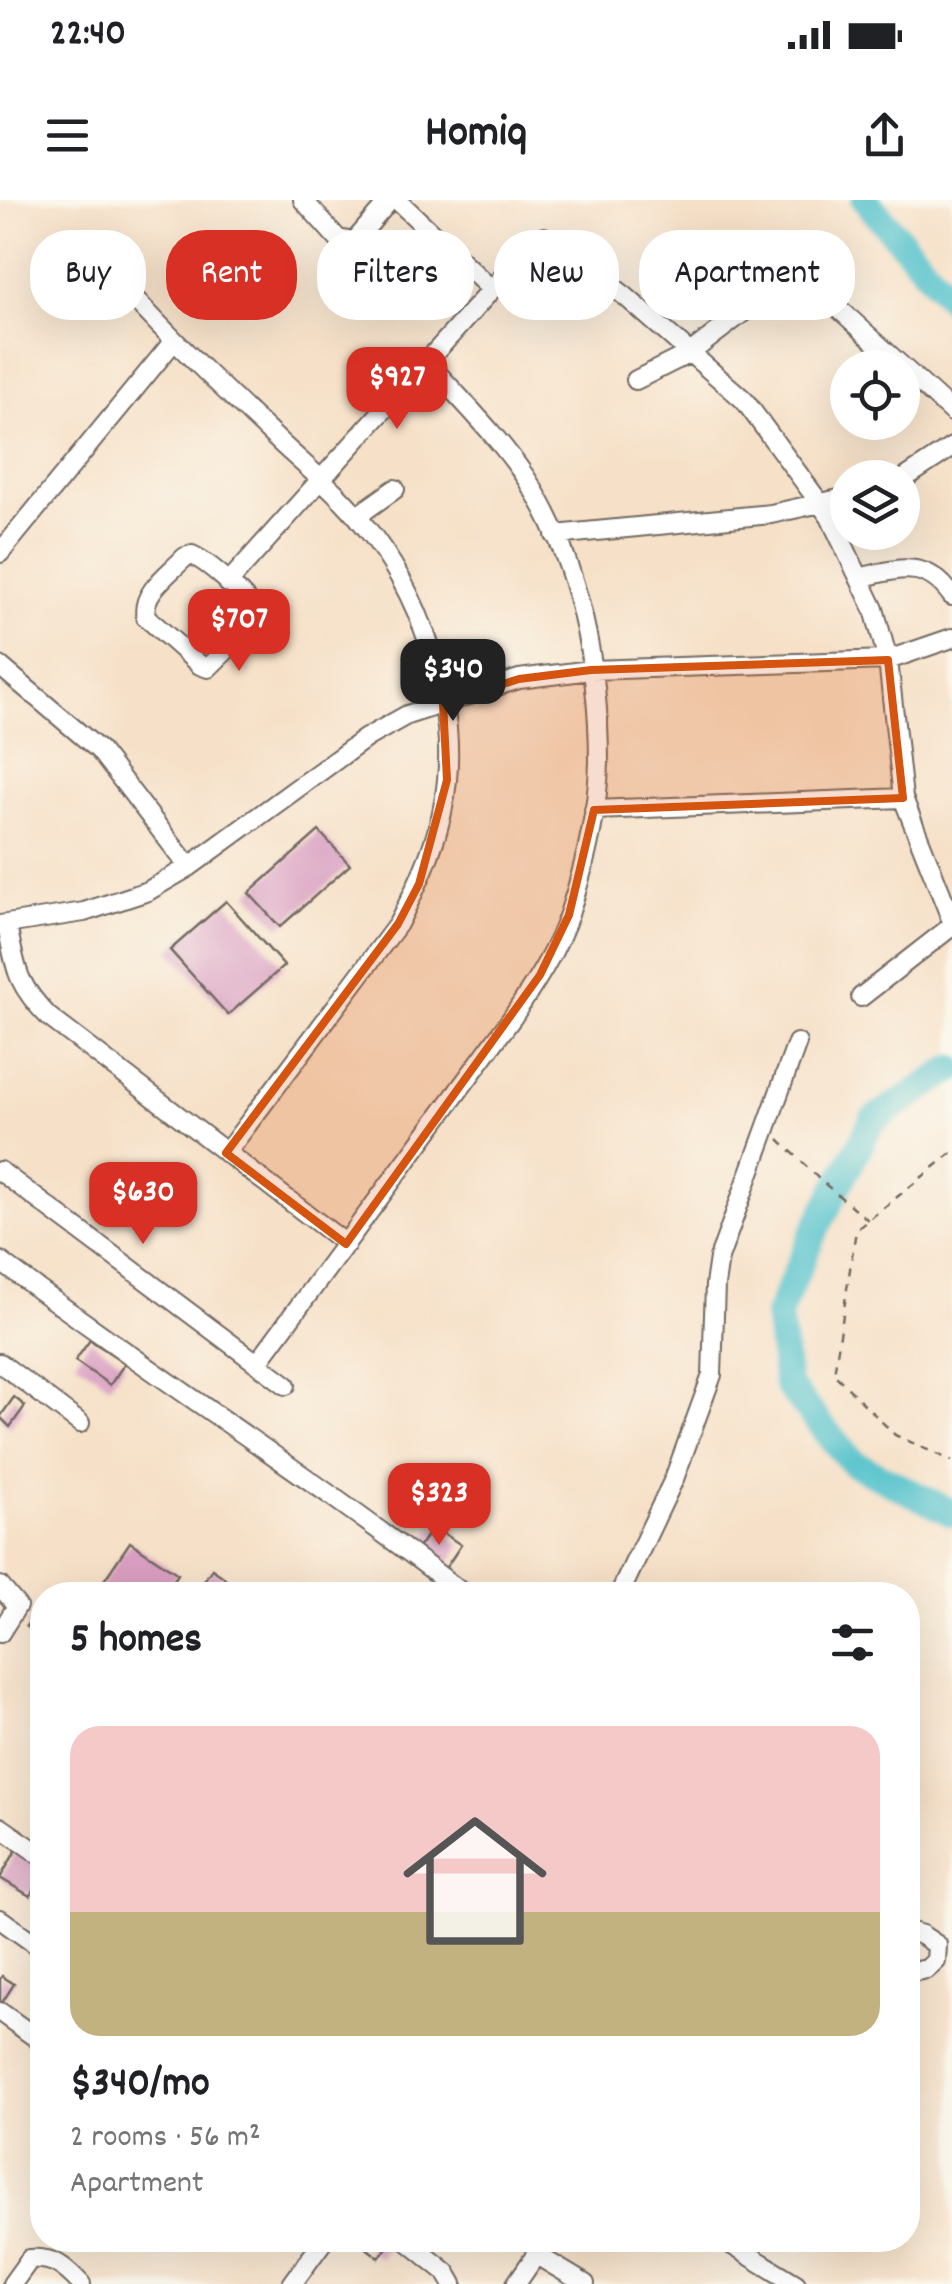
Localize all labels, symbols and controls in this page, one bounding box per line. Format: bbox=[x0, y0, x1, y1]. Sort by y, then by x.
text: 22:40 bbox=[50, 8, 126, 63]
text: Homiq bbox=[425, 103, 527, 167]
icon: menu bbox=[40, 108, 95, 163]
icon: share bbox=[857, 108, 912, 163]
chip: Buy bbox=[30, 230, 146, 320]
chip: Rent bbox=[166, 230, 297, 320]
chip: Filters bbox=[317, 230, 474, 320]
chip: New bbox=[494, 230, 619, 320]
chip: Apartment bbox=[639, 230, 855, 320]
pin: $927 bbox=[338, 347, 456, 432]
map controls bbox=[830, 350, 920, 550]
button: locate bbox=[830, 350, 920, 440]
text: $927 bbox=[368, 356, 426, 402]
button: layers bbox=[830, 460, 920, 550]
pin: $707 bbox=[180, 589, 298, 674]
text: $707 bbox=[210, 598, 268, 644]
pin: $340 bbox=[394, 639, 512, 724]
text: $340 bbox=[422, 648, 484, 694]
pin: $630 bbox=[84, 1162, 202, 1247]
text: $630 bbox=[111, 1171, 175, 1217]
pin: $323 bbox=[380, 1463, 498, 1548]
text: $323 bbox=[410, 1472, 468, 1518]
text: 5 homes bbox=[70, 1612, 202, 1672]
icon: filters bbox=[825, 1615, 880, 1670]
icon: home bbox=[385, 1791, 565, 1971]
text: $340/mo bbox=[70, 2056, 210, 2116]
text: 2 rooms · 56 m² bbox=[70, 2116, 261, 2162]
text: Apartment bbox=[70, 2162, 204, 2208]

